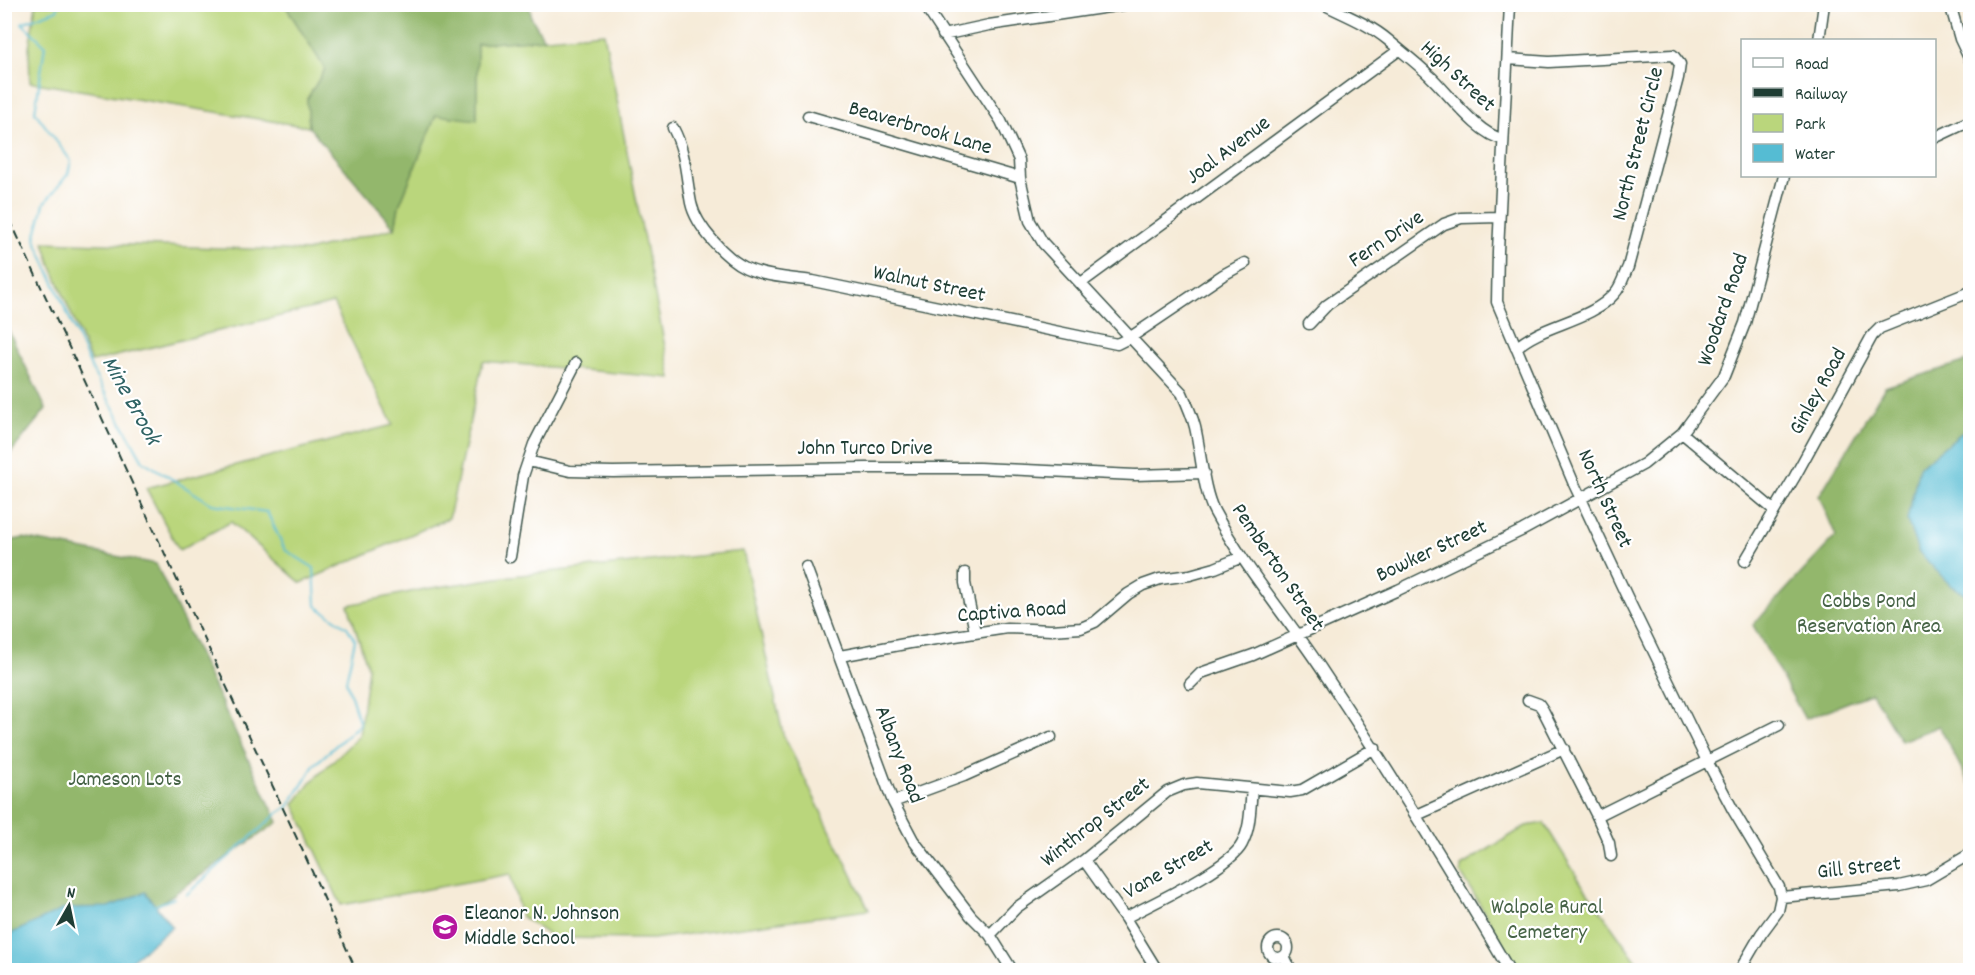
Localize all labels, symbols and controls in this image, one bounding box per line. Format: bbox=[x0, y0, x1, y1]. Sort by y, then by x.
street label: High Street bbox=[1412, 34, 1502, 120]
legend bbox=[1741, 39, 1936, 177]
text: Road bbox=[1795, 53, 1829, 78]
street label: North Street Circle bbox=[1605, 64, 1673, 224]
text: Railway bbox=[1795, 83, 1848, 108]
street label: Beaverbrook Lane bbox=[845, 94, 995, 164]
street label: Joal Avenue bbox=[1180, 109, 1278, 193]
text: Park bbox=[1795, 113, 1826, 138]
text: Water bbox=[1795, 143, 1835, 168]
street label: Fern Drive bbox=[1343, 203, 1431, 277]
street label: Woodard Road bbox=[1690, 249, 1758, 371]
street label: Walnut Street bbox=[870, 258, 988, 312]
street label: Ginley Road bbox=[1782, 343, 1856, 441]
water label: Mine Brook bbox=[92, 350, 169, 454]
street label: John Turco Drive bbox=[797, 434, 933, 465]
street label: North Street bbox=[1568, 444, 1640, 554]
street label: Pemberton Street bbox=[1223, 498, 1331, 638]
street label: Bowker Street bbox=[1371, 513, 1493, 591]
park label: Cobbs Pond Reservation Area bbox=[1797, 587, 1942, 643]
street label: Captiva Road bbox=[956, 594, 1068, 632]
street label: Albany Road bbox=[865, 702, 931, 808]
park label: Jameson Lots bbox=[68, 765, 182, 796]
street label: Winthrop Street bbox=[1035, 770, 1157, 876]
street label: Vane Street bbox=[1118, 832, 1220, 908]
street label: Gill Street bbox=[1816, 849, 1902, 889]
north arrow bbox=[39, 876, 99, 936]
text: N bbox=[65, 882, 77, 906]
park label: Walpole Rural Cemetery bbox=[1491, 893, 1603, 949]
place label: Eleanor N. Johnson Middle School bbox=[464, 899, 619, 955]
school or university icon: Eleanor N. Johnson Middle School bbox=[430, 912, 460, 942]

